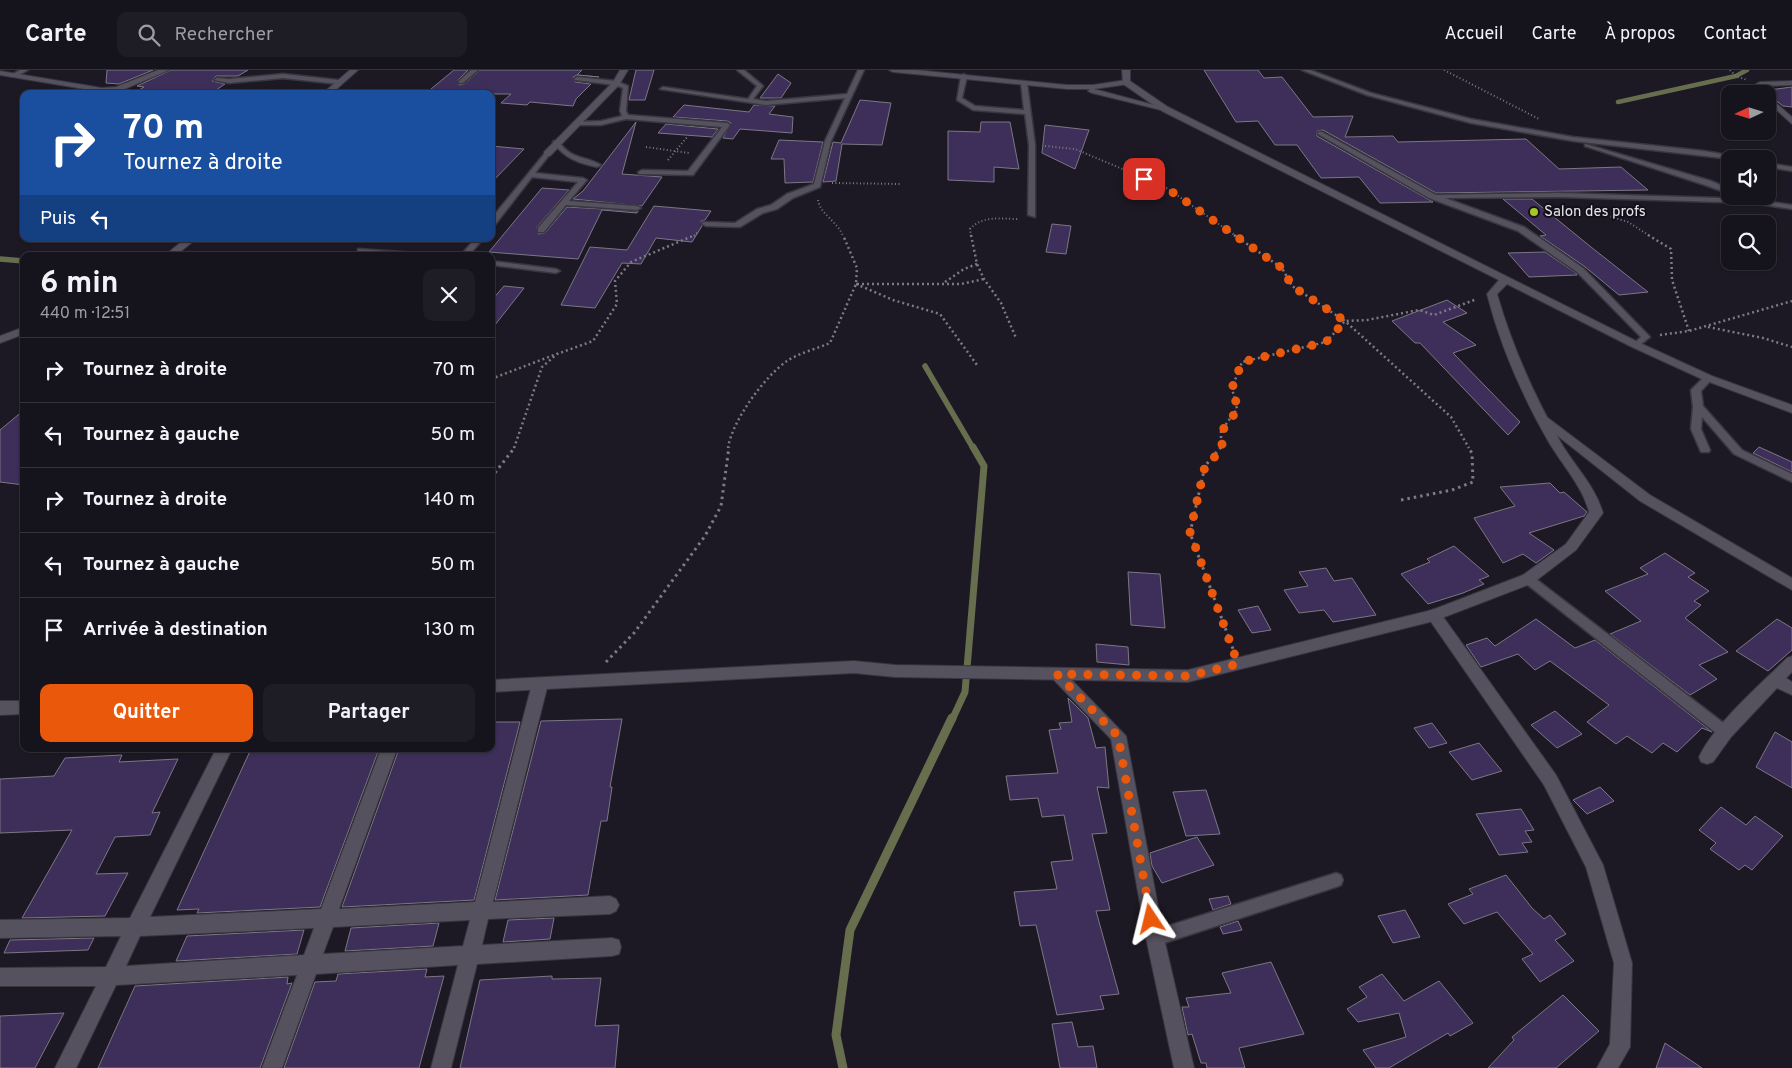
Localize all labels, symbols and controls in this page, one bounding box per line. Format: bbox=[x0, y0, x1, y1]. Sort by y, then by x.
search box bbox=[117, 12, 467, 57]
text: Carte bbox=[25, 20, 87, 50]
icon: search bbox=[135, 21, 163, 49]
text: Rechercher bbox=[175, 23, 273, 47]
text: Accueil bbox=[1444, 23, 1503, 46]
text: Carte bbox=[1531, 23, 1576, 46]
text: À propos bbox=[1604, 23, 1675, 46]
text: Contact bbox=[1703, 23, 1767, 46]
north arrow bbox=[1721, 85, 1776, 140]
map controls bbox=[1721, 85, 1776, 270]
text: 70 m bbox=[123, 107, 204, 151]
icon: right bbox=[40, 110, 105, 175]
text: Tournez à droite bbox=[123, 150, 283, 177]
button: sound bbox=[1721, 150, 1776, 205]
pin bbox=[1123, 158, 1165, 200]
icon: arrive bbox=[1130, 165, 1158, 193]
place label: Salon des profs bbox=[1544, 203, 1646, 222]
icon: left bbox=[86, 205, 114, 233]
marker: Salon des profs bbox=[1528, 206, 1540, 218]
text: Puis bbox=[40, 207, 76, 231]
button: search bbox=[1721, 215, 1776, 270]
text: 6 min bbox=[40, 266, 118, 303]
button: close bbox=[423, 269, 475, 321]
text: 440 m · 12:51 bbox=[40, 304, 130, 324]
icon: right bbox=[40, 356, 68, 384]
text: Tournez à droite bbox=[83, 358, 227, 382]
text: 70 m bbox=[433, 358, 475, 382]
icon: left bbox=[40, 421, 68, 449]
text: Tournez à gauche bbox=[83, 423, 240, 447]
text: 50 m bbox=[430, 423, 475, 447]
icon: right bbox=[40, 486, 68, 514]
text: Tournez à droite bbox=[83, 488, 227, 512]
text: 140 m bbox=[424, 488, 475, 512]
icon: left bbox=[40, 551, 68, 579]
text: Tournez à gauche bbox=[83, 553, 240, 577]
text: 50 m bbox=[430, 553, 475, 577]
icon: arrive bbox=[40, 616, 68, 644]
text: Arrivée à destination bbox=[83, 618, 268, 642]
text: 130 m bbox=[424, 618, 475, 642]
button: Quitter bbox=[40, 684, 253, 742]
button: Partager bbox=[263, 684, 475, 742]
position arrow bbox=[1124, 892, 1176, 944]

